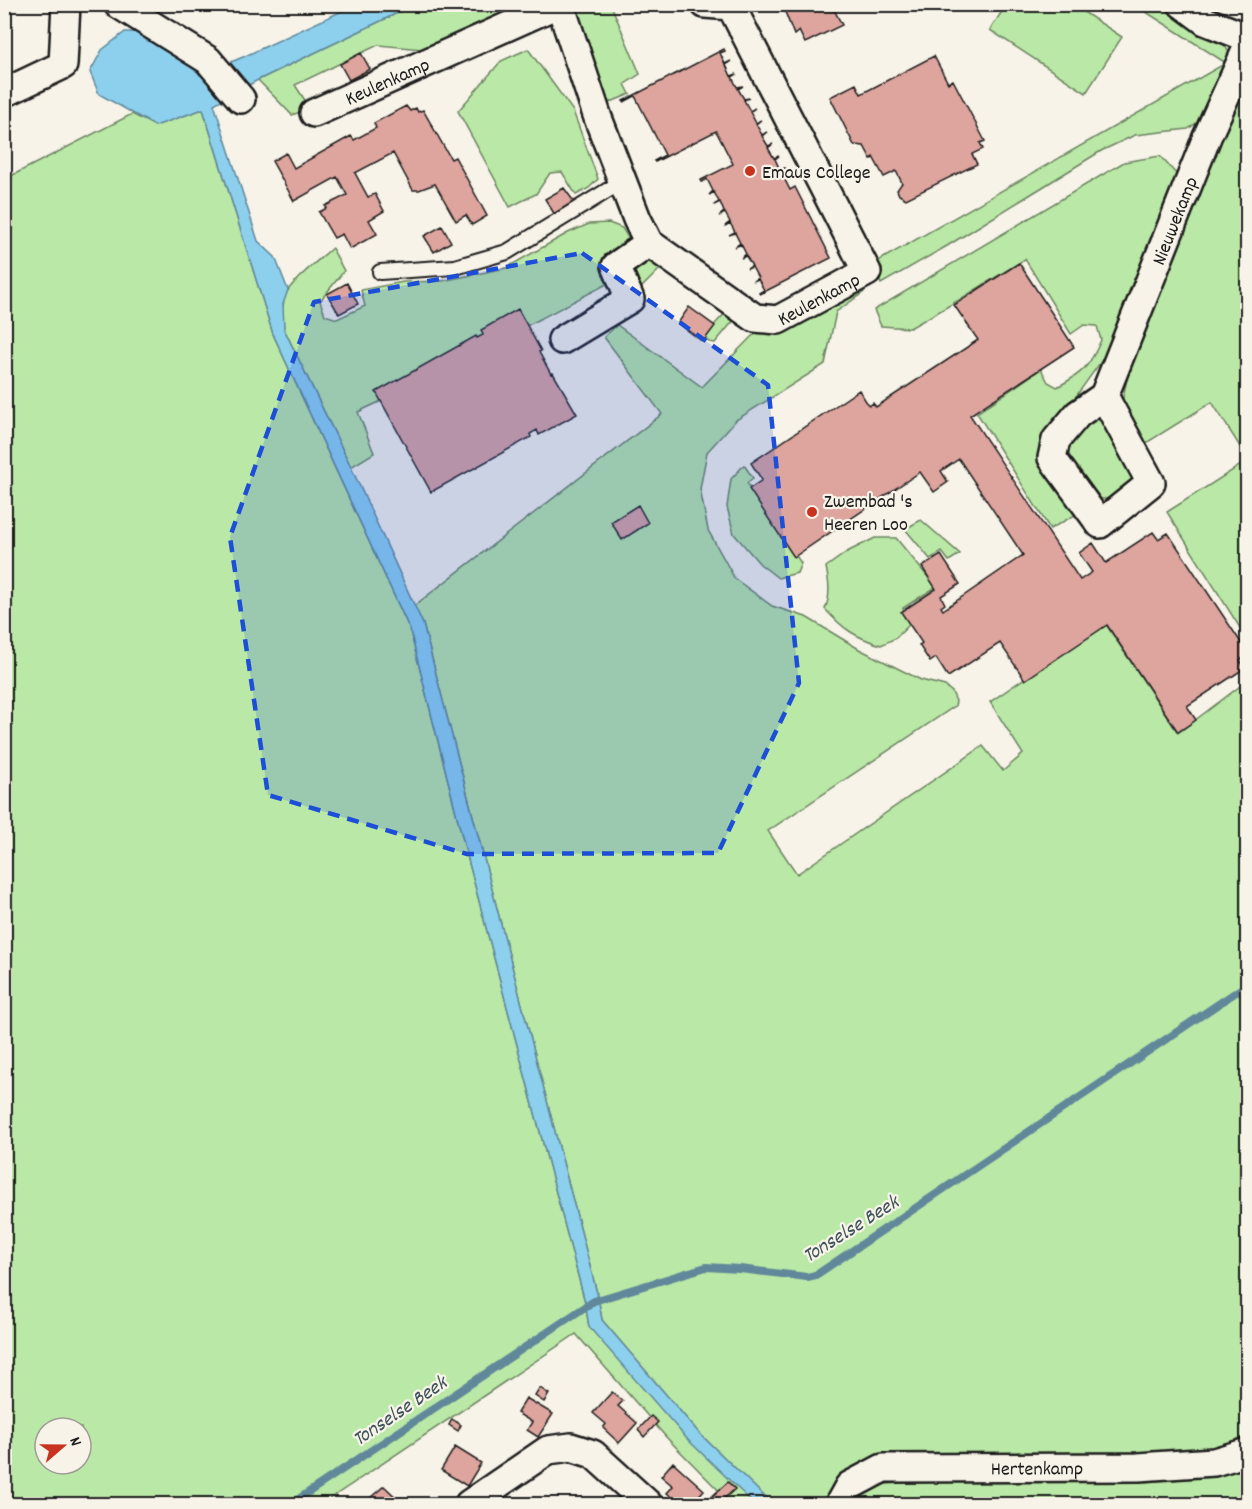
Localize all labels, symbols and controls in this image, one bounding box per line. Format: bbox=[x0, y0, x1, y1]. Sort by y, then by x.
street label: Keulenkamp bbox=[341, 52, 435, 114]
place label: Emaus College bbox=[762, 160, 871, 188]
marker: Emaus College bbox=[743, 164, 757, 178]
street label: Nieuwekamp bbox=[1146, 173, 1207, 270]
street label: Keulenkamp bbox=[773, 267, 866, 335]
place label: Zwembad 's Heeren Loo bbox=[824, 489, 913, 540]
marker: Zwembad 's Heeren Loo bbox=[805, 505, 819, 519]
water label: Tonselse Beek bbox=[798, 1188, 908, 1272]
water label: Tonselse Beek bbox=[347, 1368, 456, 1455]
north arrow bbox=[33, 1416, 93, 1476]
text: N bbox=[63, 1434, 87, 1449]
street label: Hertenkamp bbox=[991, 1456, 1083, 1485]

